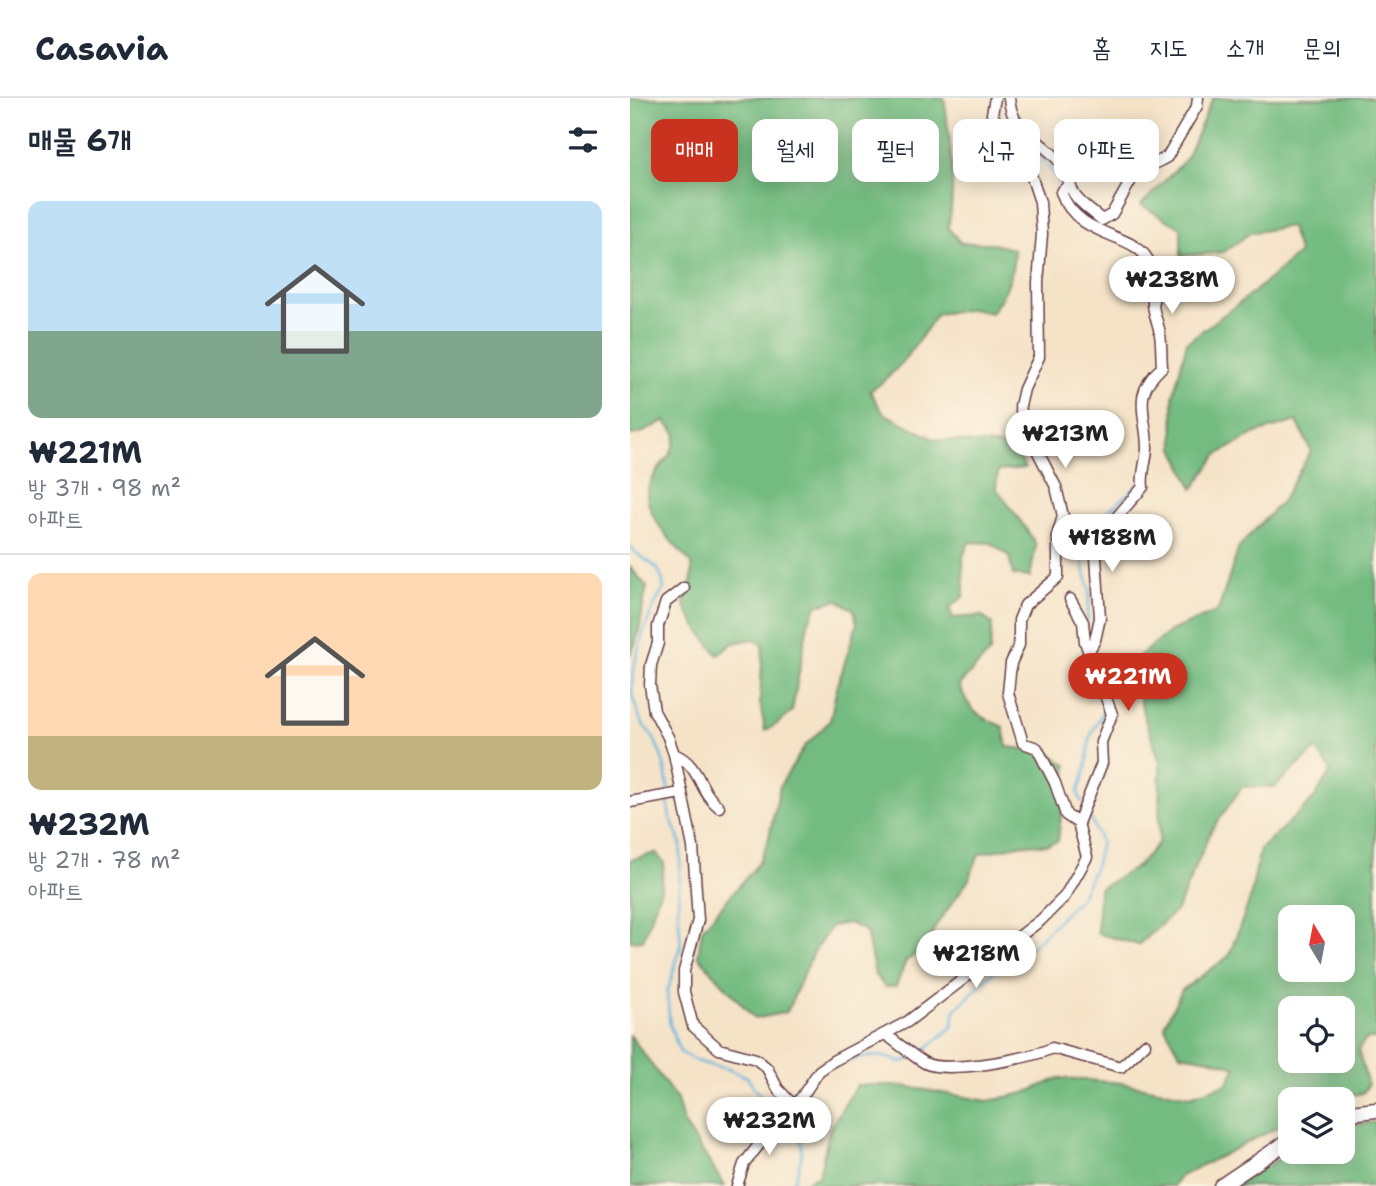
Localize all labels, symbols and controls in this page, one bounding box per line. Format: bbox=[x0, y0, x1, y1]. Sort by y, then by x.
text: Casavia bbox=[35, 26, 168, 71]
text: 홈 bbox=[1092, 32, 1111, 64]
text: 지도 bbox=[1149, 32, 1188, 64]
text: 소개 bbox=[1226, 32, 1264, 64]
text: 문의 bbox=[1302, 32, 1341, 64]
chip: 매매 bbox=[651, 119, 738, 182]
chip: 월세 bbox=[752, 119, 838, 182]
chip: 필터 bbox=[852, 119, 939, 182]
chip: 신규 bbox=[953, 119, 1040, 182]
chip: 아파트 bbox=[1054, 119, 1159, 182]
text: 매물 6개 bbox=[28, 120, 132, 161]
icon: filters bbox=[564, 121, 602, 159]
icon: home bbox=[252, 246, 378, 372]
pin: ₩238M bbox=[1123, 256, 1221, 316]
text: ₩238M bbox=[1125, 264, 1219, 294]
pin: ₩213M bbox=[1016, 410, 1114, 470]
text: ₩213M bbox=[1021, 418, 1109, 448]
text: ₩221M bbox=[28, 432, 142, 473]
text: 방 3개 · 98 m² bbox=[28, 473, 181, 503]
text: 아파트 bbox=[28, 504, 84, 534]
pin: ₩188M bbox=[1063, 514, 1161, 574]
text: ₩188M bbox=[1068, 522, 1156, 552]
icon: home bbox=[252, 618, 378, 744]
pin: ₩221M bbox=[1079, 654, 1177, 713]
text: ₩221M bbox=[1084, 661, 1172, 691]
text: ₩232M bbox=[28, 804, 150, 845]
text: 방 2개 · 78 m² bbox=[28, 845, 181, 875]
text: 아파트 bbox=[28, 876, 84, 906]
north arrow bbox=[1278, 905, 1354, 982]
map controls bbox=[1278, 905, 1355, 1164]
pin: ₩218M bbox=[927, 930, 1025, 990]
text: ₩218M bbox=[932, 938, 1020, 968]
button: locate bbox=[1278, 996, 1355, 1073]
button: layers bbox=[1278, 1087, 1355, 1164]
pin: ₩232M bbox=[720, 1098, 818, 1157]
text: ₩232M bbox=[722, 1105, 816, 1135]

